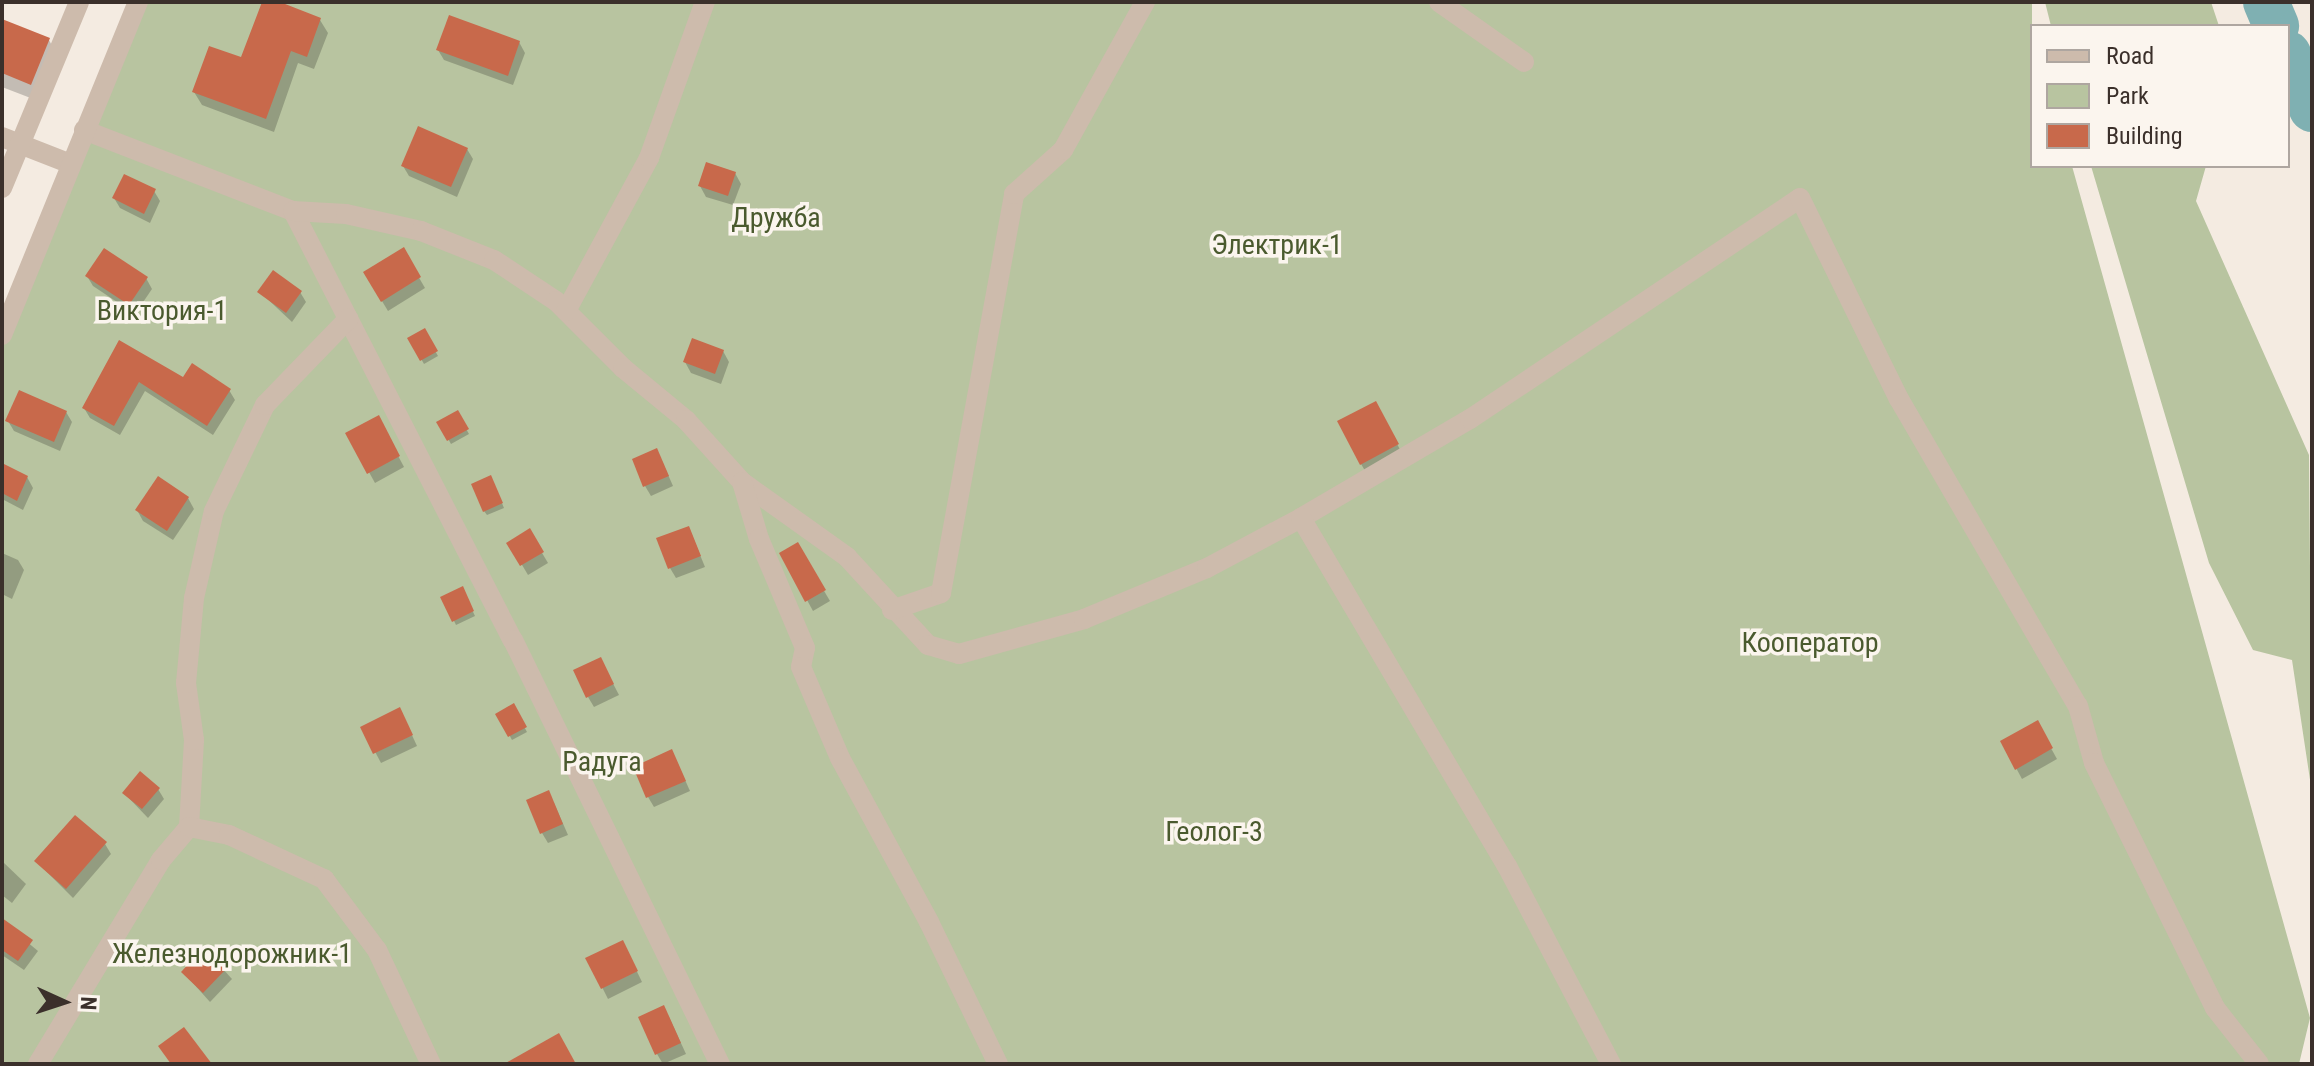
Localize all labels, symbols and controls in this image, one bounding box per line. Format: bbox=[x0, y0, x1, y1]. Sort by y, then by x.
legend bbox=[2030, 24, 2290, 168]
text: Road bbox=[2106, 42, 2154, 70]
text: Park bbox=[2106, 82, 2149, 110]
text: Building bbox=[2106, 122, 2183, 150]
park label: Дружба bbox=[731, 201, 821, 235]
park label: Электрик-1 bbox=[1211, 228, 1343, 262]
park label: Виктория-1 bbox=[97, 294, 227, 328]
park label: Кооператор bbox=[1741, 626, 1879, 660]
park label: Радуга bbox=[562, 745, 642, 779]
park label: Геолог-3 bbox=[1165, 815, 1263, 849]
park label: Железнодорожник-1 bbox=[112, 937, 352, 971]
north arrow bbox=[24, 962, 104, 1042]
text: N bbox=[76, 996, 101, 1011]

